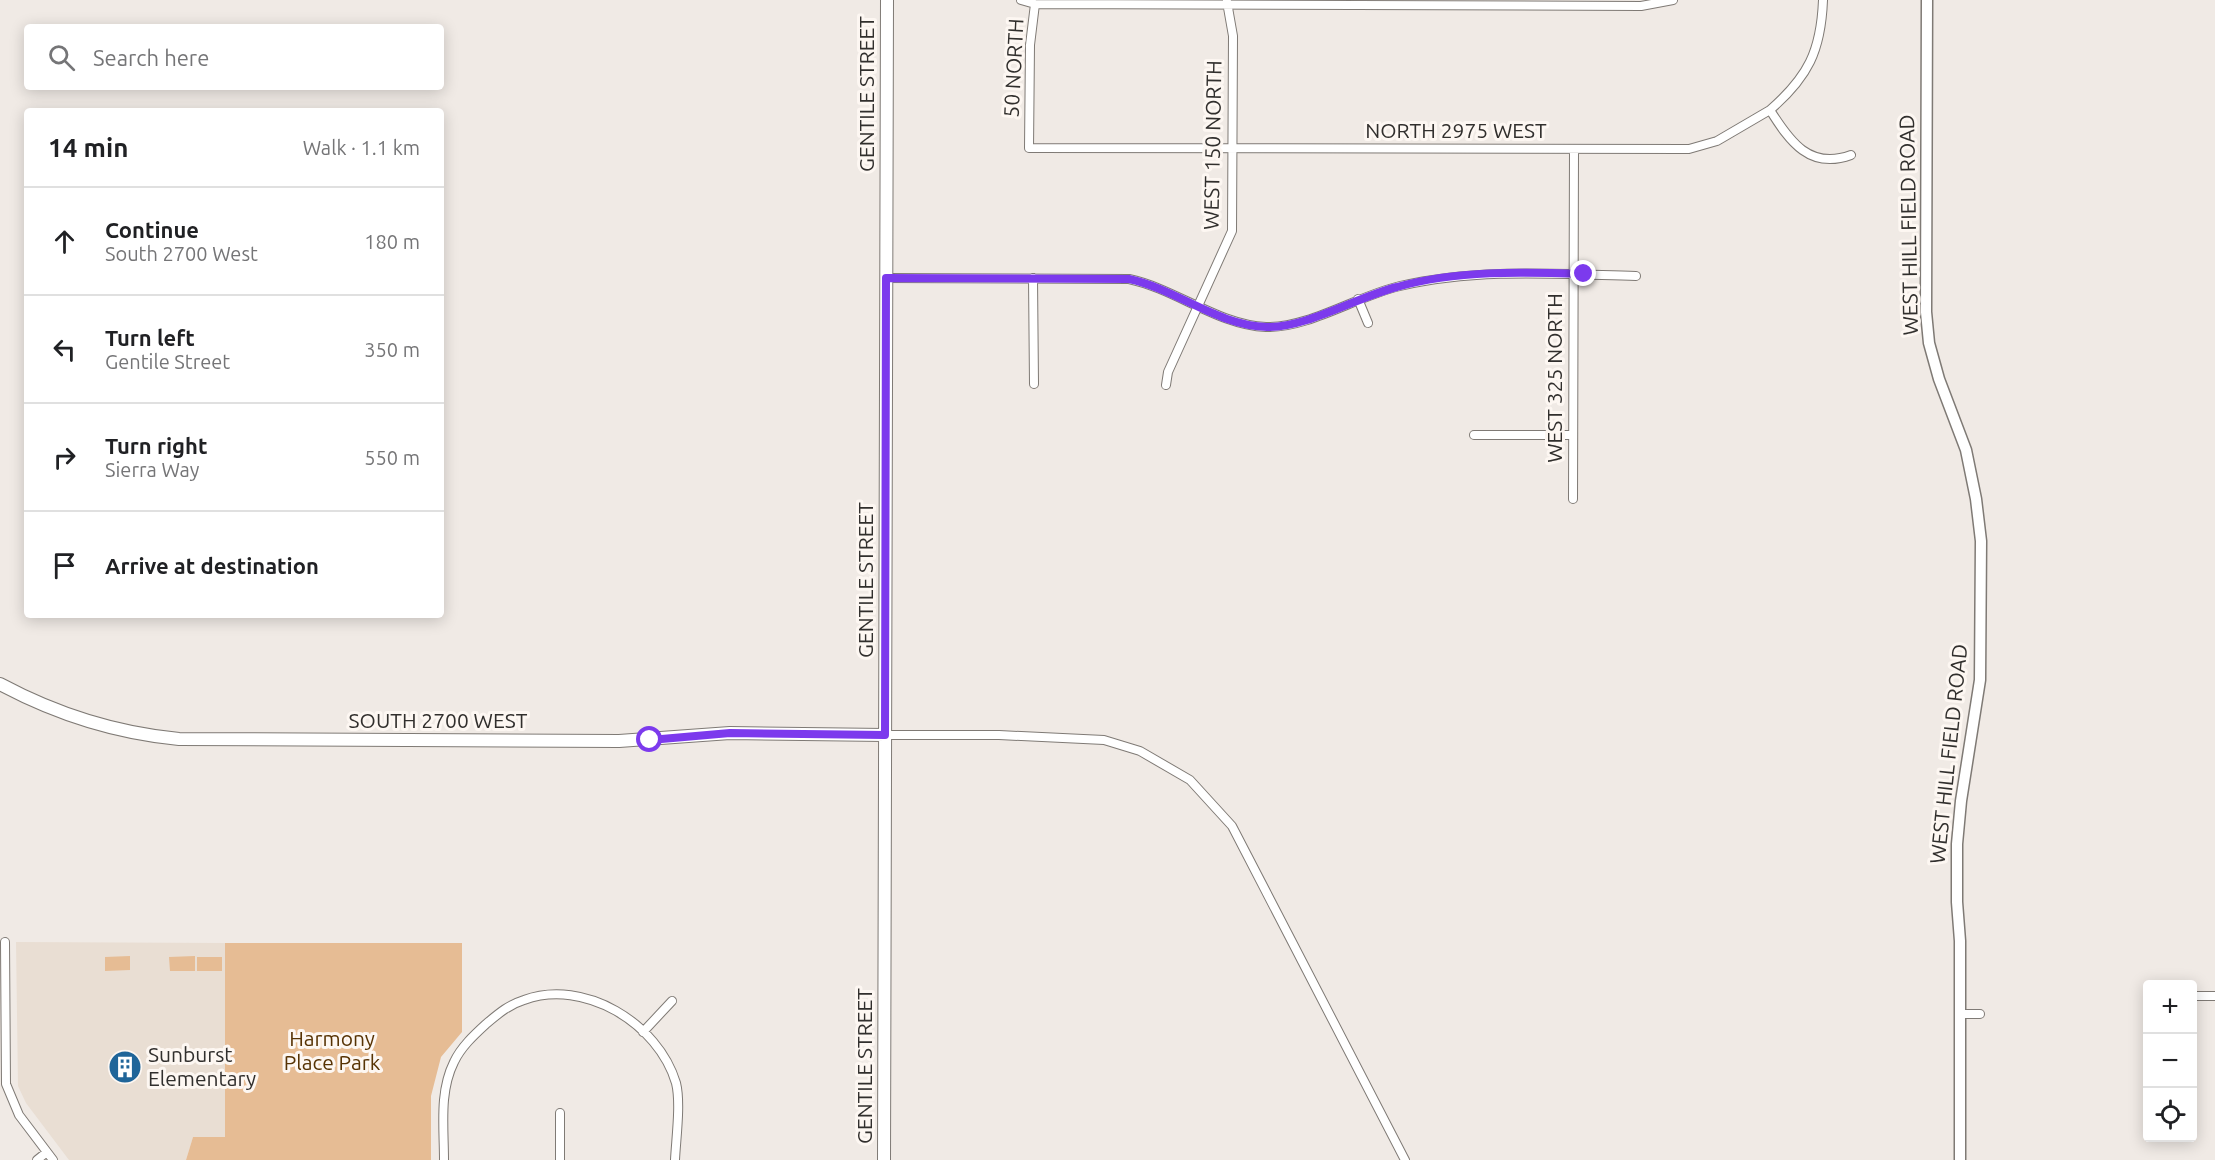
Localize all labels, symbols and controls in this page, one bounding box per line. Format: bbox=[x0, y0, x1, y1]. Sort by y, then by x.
street label: GENTILE STREET bbox=[854, 16, 878, 172]
street label: 50 NORTH bbox=[998, 18, 1028, 118]
search box bbox=[24, 24, 444, 90]
icon: search bbox=[45, 41, 78, 74]
text: Search here bbox=[93, 45, 209, 70]
street label: WEST 150 NORTH bbox=[1199, 60, 1225, 230]
street label: WEST HILL FIELD ROAD bbox=[1894, 114, 1922, 336]
street label: NORTH 2975 WEST bbox=[1365, 118, 1547, 142]
text: 14 min bbox=[48, 133, 128, 162]
text: Walk · 1.1 km bbox=[303, 136, 420, 159]
text: Continue bbox=[105, 217, 199, 242]
icon: ahead bbox=[48, 225, 81, 258]
text: 180 m bbox=[364, 230, 420, 253]
text: South 2700 West bbox=[105, 242, 258, 265]
route end bbox=[1570, 260, 1596, 286]
street label: WEST 325 NORTH bbox=[1542, 293, 1566, 463]
text: Turn left bbox=[105, 325, 195, 350]
icon: left bbox=[48, 333, 81, 366]
text: 350 m bbox=[364, 338, 420, 361]
text: Gentile Street bbox=[105, 350, 230, 373]
text: Turn right bbox=[105, 433, 207, 458]
icon: right bbox=[48, 441, 81, 474]
text: 550 m bbox=[364, 446, 420, 469]
text: Sierra Way bbox=[105, 458, 199, 481]
street label: GENTILE STREET bbox=[853, 502, 877, 658]
icon: arrive bbox=[48, 549, 81, 582]
text: Arrive at destination bbox=[105, 553, 319, 578]
street label: WEST HILL FIELD ROAD bbox=[1925, 643, 1971, 865]
street label: SOUTH 2700 WEST bbox=[349, 708, 528, 732]
route start bbox=[636, 726, 662, 752]
map controls bbox=[2143, 980, 2197, 1142]
button: + bbox=[2143, 980, 2197, 1034]
street label: GENTILE STREET bbox=[852, 988, 876, 1144]
park label: Harmony Place Park bbox=[284, 1026, 381, 1074]
button: − bbox=[2143, 1034, 2197, 1088]
place label: Sunburst Elementary bbox=[148, 1042, 256, 1090]
building icon: Sunburst Elementary bbox=[107, 1049, 143, 1085]
button: locate bbox=[2143, 1088, 2197, 1142]

